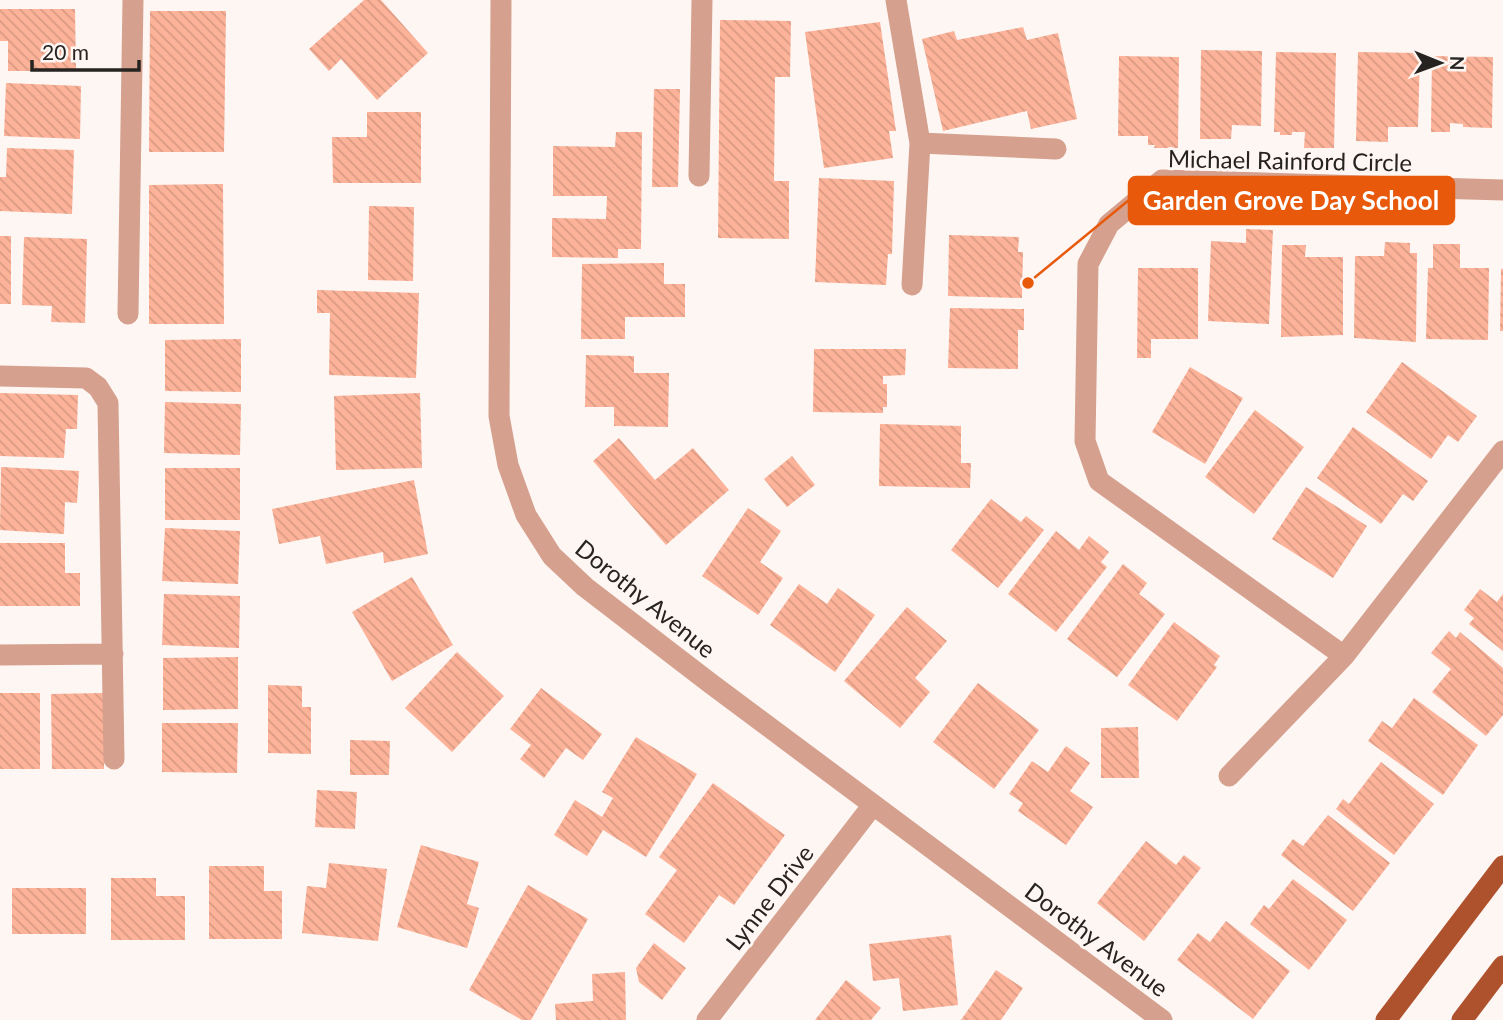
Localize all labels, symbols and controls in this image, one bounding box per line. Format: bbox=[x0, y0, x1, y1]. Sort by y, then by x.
scale bar bbox=[32, 28, 138, 72]
north arrow bbox=[1405, 28, 1475, 98]
text: 20 m bbox=[42, 39, 89, 64]
text: N bbox=[1446, 56, 1469, 71]
street label: Michael Rainford Circle bbox=[1168, 143, 1412, 177]
callout: Garden Grove Day School bbox=[1129, 177, 1454, 224]
text: Garden Grove Day School bbox=[1143, 184, 1439, 216]
street label: Dorothy Avenue bbox=[570, 533, 722, 663]
street label: Lynne Drive bbox=[719, 839, 819, 955]
street label: Dorothy Avenue bbox=[1020, 876, 1174, 1002]

